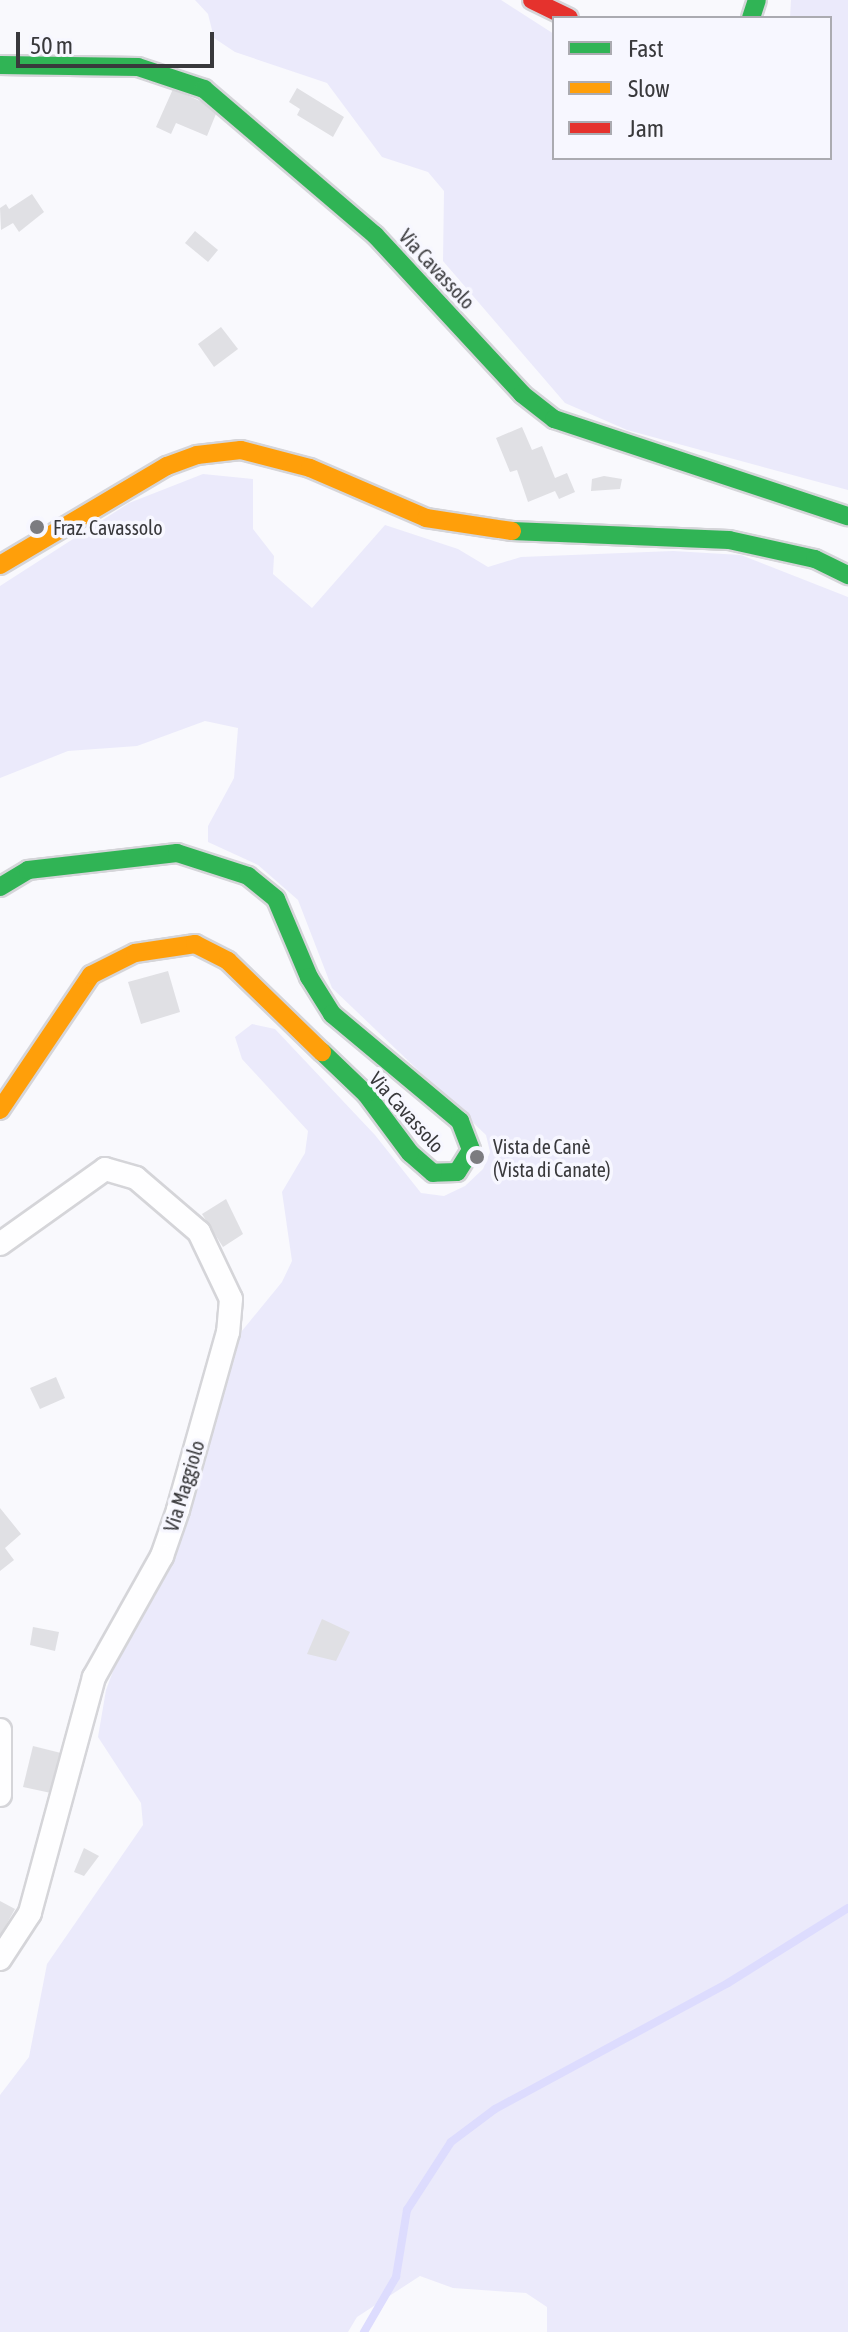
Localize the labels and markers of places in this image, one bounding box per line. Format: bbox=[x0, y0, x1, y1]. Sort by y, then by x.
place label: Fraz. Cavassolo bbox=[53, 515, 163, 539]
marker: Fraz. Cavassolo bbox=[28, 518, 46, 536]
place label: Vista de Canè (Vista di Canate) bbox=[493, 1134, 611, 1181]
marker: Vista de Canè (Vista di Canate) bbox=[468, 1148, 486, 1166]

